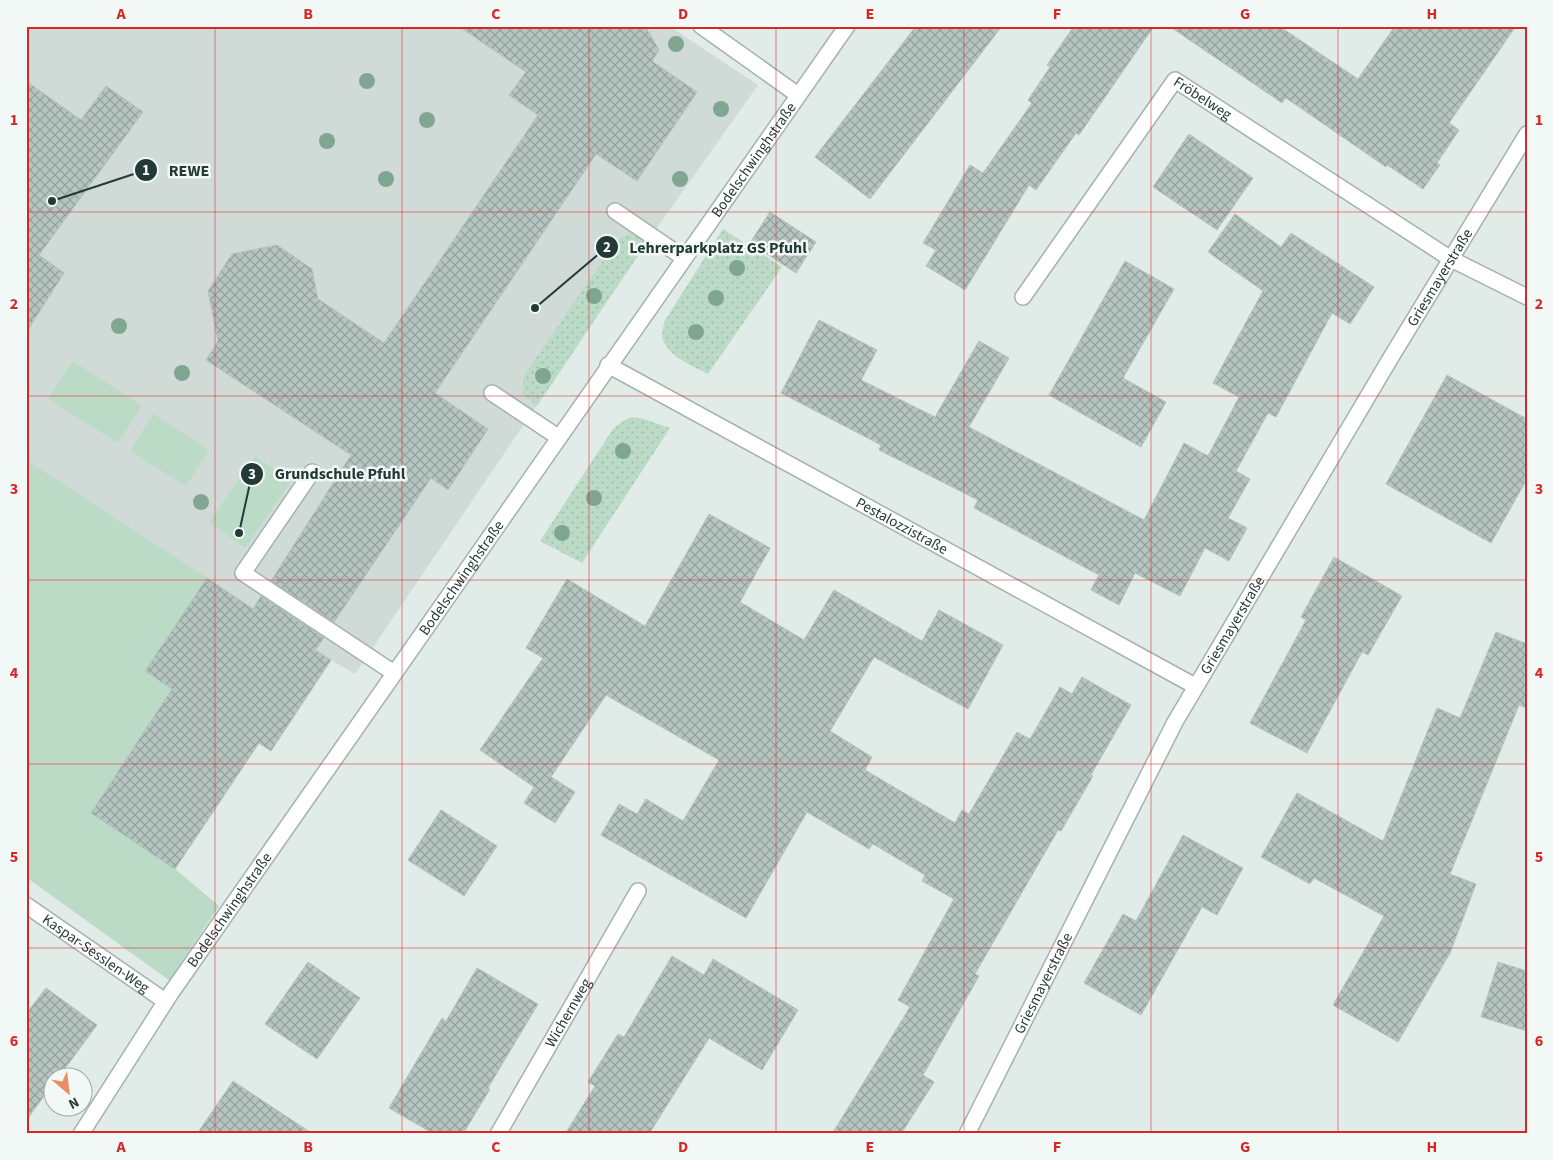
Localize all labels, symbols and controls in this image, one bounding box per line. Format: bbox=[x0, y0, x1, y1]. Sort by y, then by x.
text: A bbox=[115, 3, 126, 25]
text: B bbox=[303, 3, 313, 25]
text: C bbox=[491, 3, 501, 25]
text: D bbox=[678, 3, 688, 25]
text: E bbox=[866, 3, 874, 25]
text: F bbox=[1053, 3, 1061, 25]
text: G bbox=[1240, 3, 1250, 25]
text: H bbox=[1427, 3, 1437, 25]
street label: Fröbelweg bbox=[1169, 72, 1236, 125]
street label: Bodelschwinghstraße bbox=[706, 98, 801, 222]
text: 1 bbox=[10, 109, 18, 131]
text: 1 bbox=[1535, 109, 1543, 131]
callout: REWE bbox=[134, 155, 219, 186]
text: 1 bbox=[142, 160, 150, 181]
text: REWE bbox=[169, 160, 209, 182]
street label: Griesmayerstraße bbox=[1402, 225, 1478, 331]
callout: Lehrerparkplatz GS Pfuhl bbox=[594, 232, 817, 263]
text: 2 bbox=[603, 237, 611, 258]
text: Lehrerparkplatz GS Pfuhl bbox=[629, 237, 807, 259]
text: 2 bbox=[10, 293, 18, 315]
text: 2 bbox=[1535, 293, 1543, 315]
callout: Grundschule Pfuhl bbox=[240, 458, 416, 489]
text: Grundschule Pfuhl bbox=[275, 463, 406, 485]
text: 3 bbox=[248, 464, 256, 485]
text: 3 bbox=[10, 478, 18, 500]
text: 3 bbox=[1535, 478, 1543, 500]
street label: Pestalozzistraße bbox=[852, 493, 951, 560]
street label: Bodelschwinghstraße bbox=[414, 516, 509, 640]
street label: Griesmayerstraße bbox=[1195, 572, 1270, 679]
text: 4 bbox=[10, 662, 19, 684]
text: 4 bbox=[1535, 662, 1544, 684]
text: 5 bbox=[10, 846, 18, 868]
text: 5 bbox=[1535, 846, 1543, 868]
street label: Bodelschwinghstraße bbox=[182, 848, 277, 972]
street label: Kaspar-Sesslen-Weg bbox=[38, 909, 154, 998]
street label: Griesmayerstraße bbox=[1009, 929, 1078, 1038]
street label: Wichernweg bbox=[540, 974, 597, 1052]
text: 6 bbox=[10, 1030, 18, 1052]
text: 6 bbox=[1535, 1030, 1543, 1052]
north arrow bbox=[42, 1068, 92, 1118]
text: N bbox=[65, 1092, 82, 1114]
text: A bbox=[115, 1136, 126, 1158]
text: B bbox=[303, 1136, 313, 1158]
text: C bbox=[491, 1136, 501, 1158]
text: D bbox=[678, 1136, 688, 1158]
text: E bbox=[866, 1136, 874, 1158]
text: F bbox=[1053, 1136, 1061, 1158]
text: G bbox=[1240, 1136, 1250, 1158]
text: H bbox=[1427, 1136, 1437, 1158]

